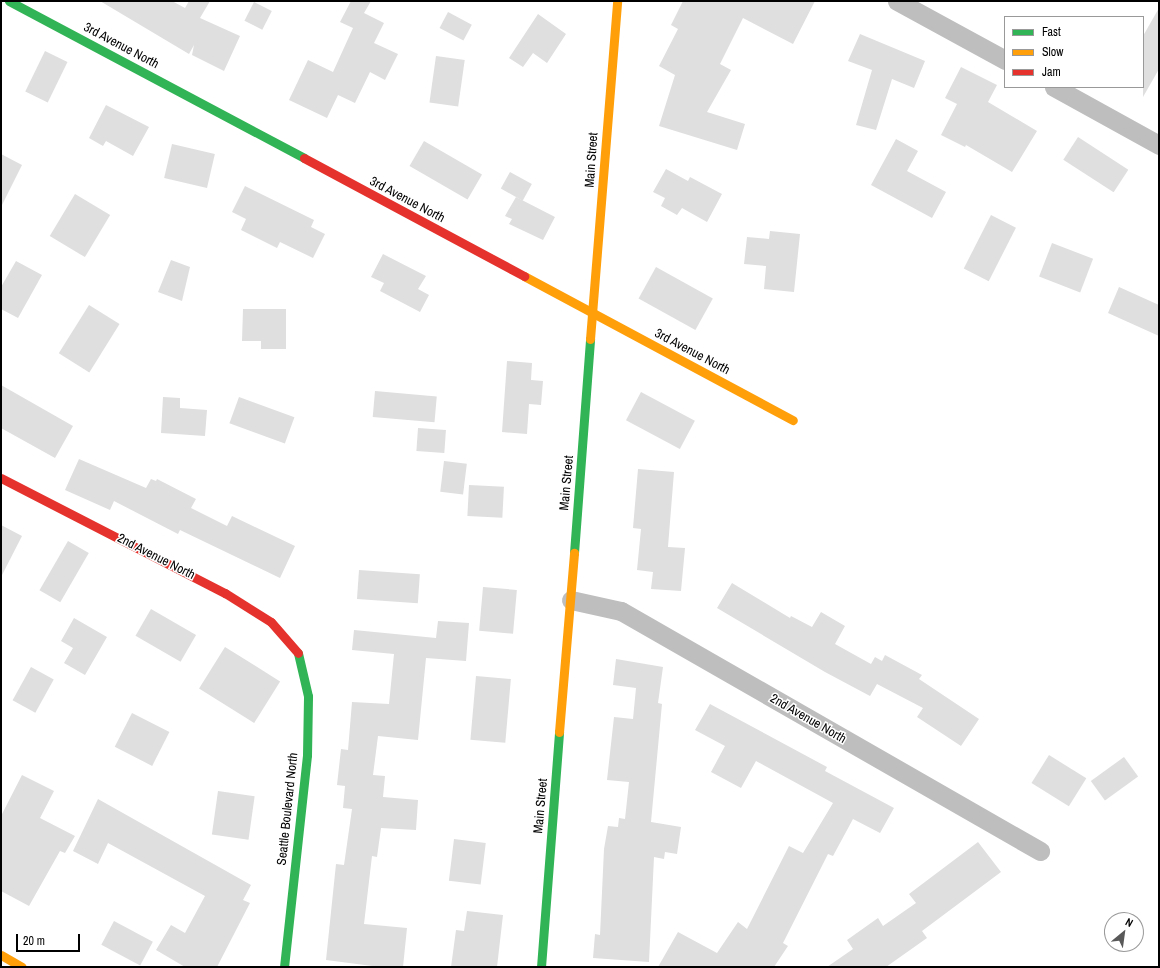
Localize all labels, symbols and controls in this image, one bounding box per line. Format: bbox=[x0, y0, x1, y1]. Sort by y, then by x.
legend bbox=[1004, 16, 1144, 88]
street label: 3rd Avenue North bbox=[81, 20, 161, 72]
text: Fast bbox=[1042, 24, 1061, 40]
text: Slow bbox=[1042, 44, 1063, 60]
text: Jam bbox=[1042, 64, 1061, 80]
street label: Main Street bbox=[582, 132, 602, 188]
street label: 3rd Avenue North bbox=[367, 174, 447, 226]
street label: 3rd Avenue North bbox=[652, 326, 732, 378]
street label: Main Street bbox=[557, 455, 577, 511]
street label: 2nd Avenue North bbox=[114, 531, 198, 583]
street label: 2nd Avenue North bbox=[767, 691, 849, 747]
street label: Seattle Boulevard North bbox=[274, 752, 302, 866]
street label: Main Street bbox=[531, 778, 551, 834]
north arrow bbox=[1104, 912, 1144, 952]
text: N bbox=[1123, 915, 1136, 930]
scale bar bbox=[18, 926, 82, 952]
text: 20 m bbox=[23, 933, 45, 949]

